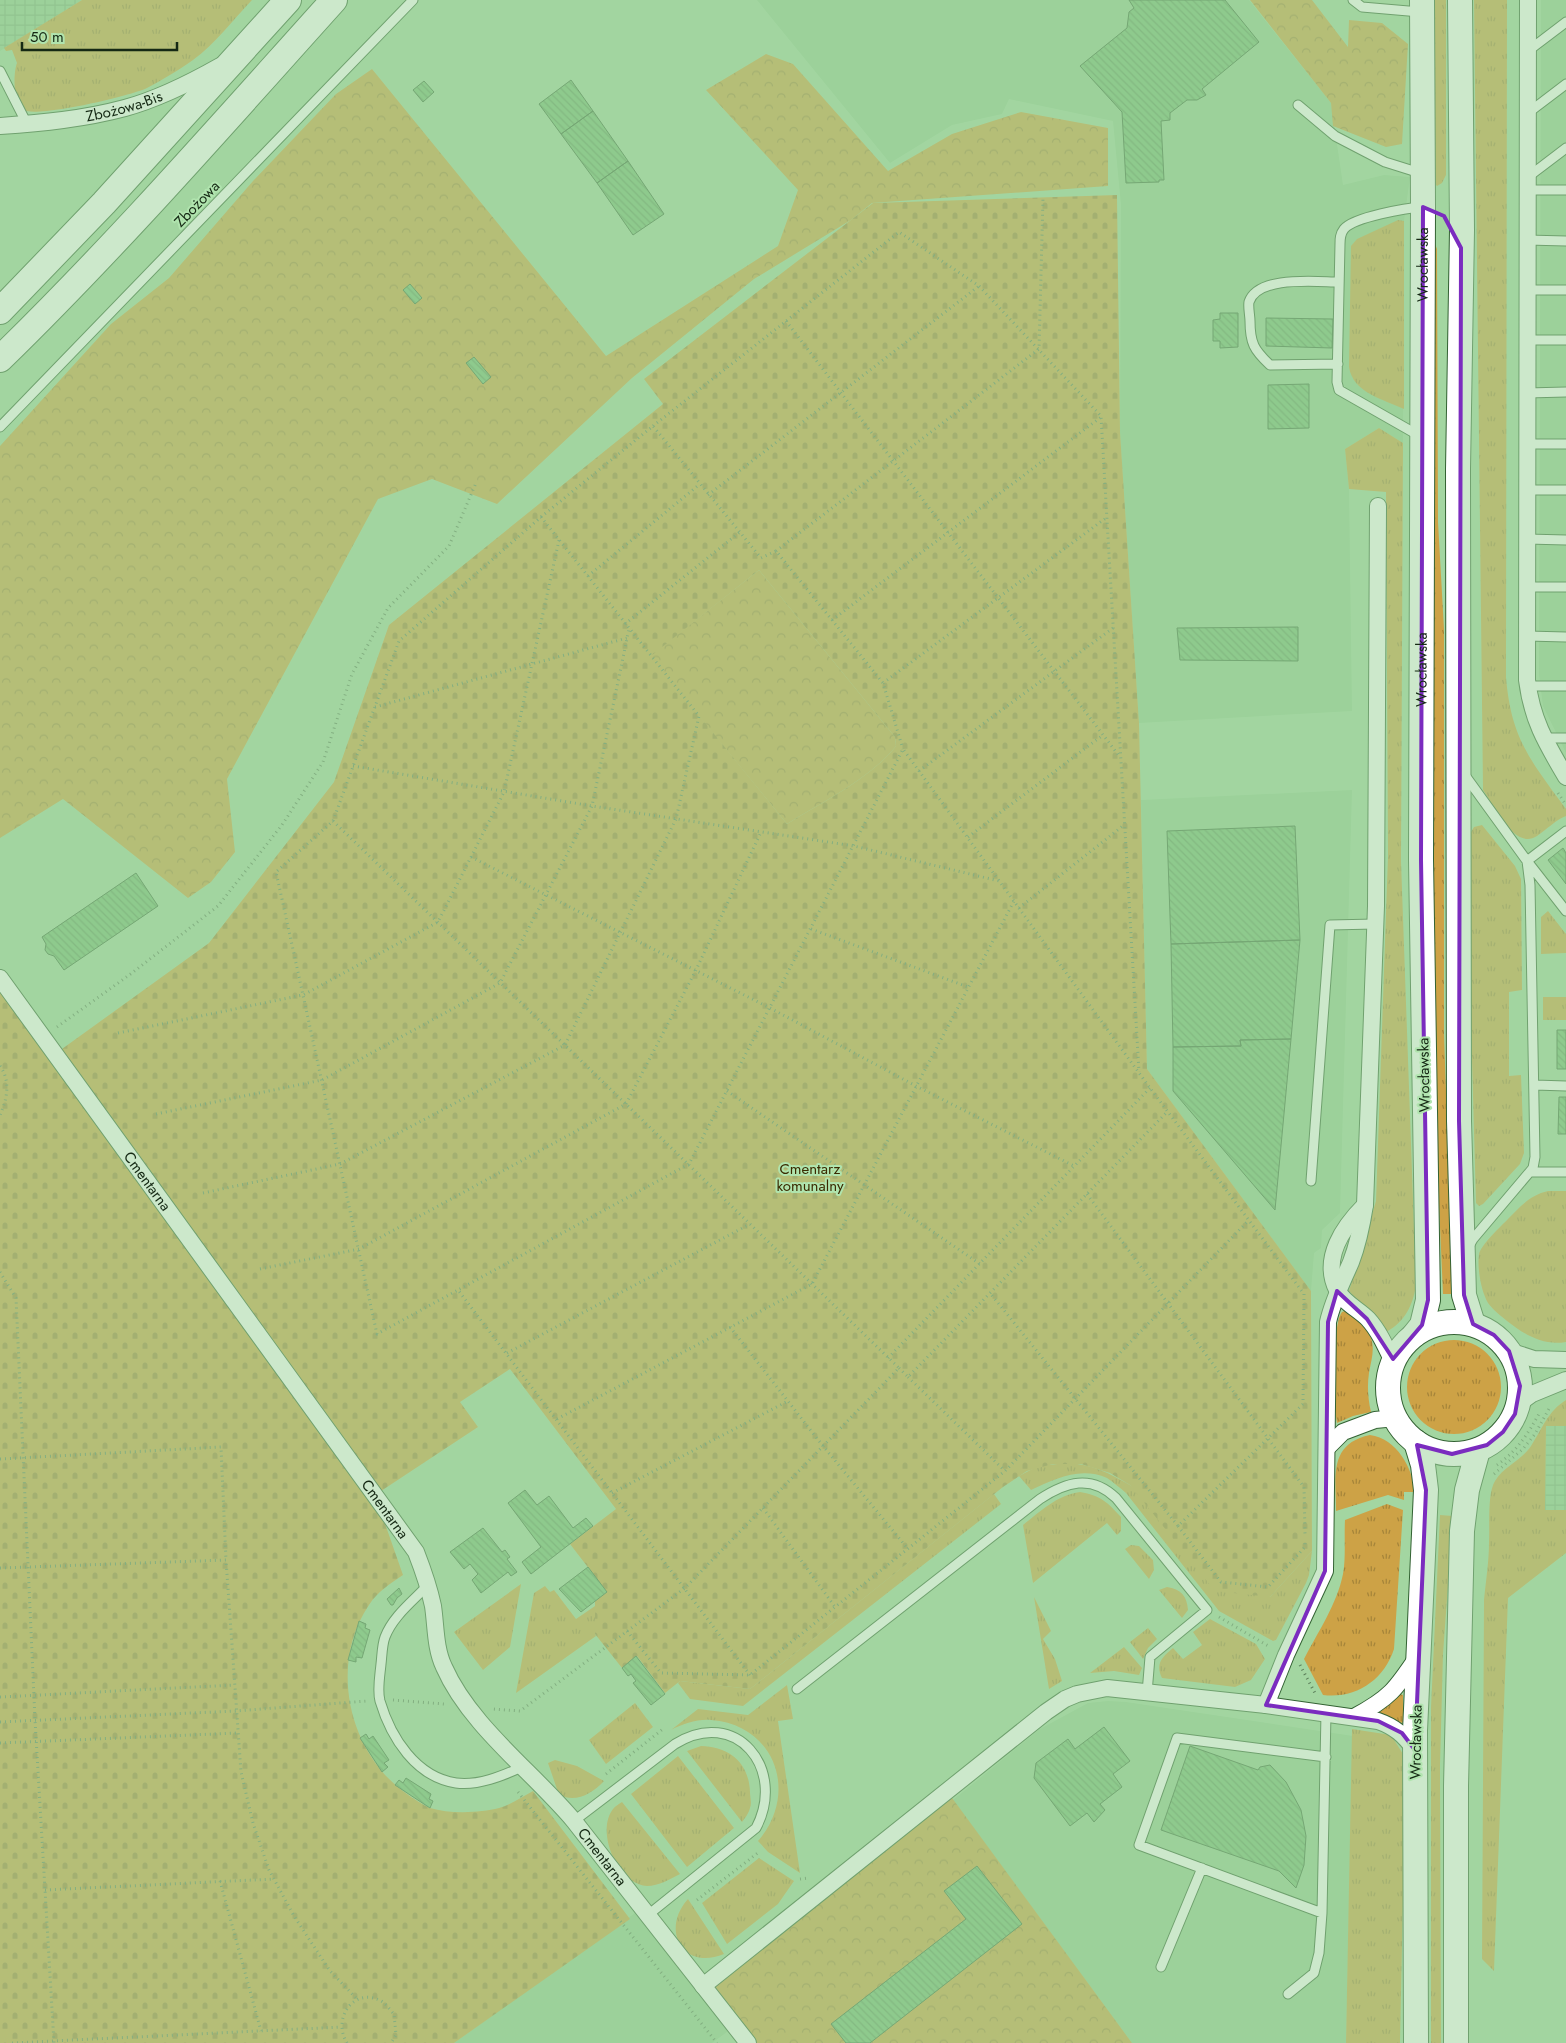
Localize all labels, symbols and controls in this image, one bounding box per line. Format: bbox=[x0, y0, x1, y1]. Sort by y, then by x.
scale bar bbox=[22, 20, 178, 52]
text: 50 m bbox=[30, 26, 64, 48]
street label: Zbożowa-Bis bbox=[84, 85, 166, 127]
street label: Zbożowa bbox=[169, 176, 225, 232]
street label: Wrocławska bbox=[1412, 227, 1434, 302]
street label: Wrocławska bbox=[1410, 632, 1433, 707]
street label: Wrocławska bbox=[1412, 1037, 1436, 1113]
street label: Cmentarna bbox=[118, 1147, 176, 1216]
park label: Cmentarz komunalny bbox=[776, 1158, 844, 1197]
street label: Cmentarna bbox=[356, 1475, 414, 1543]
street label: Wrocławska bbox=[1404, 1704, 1428, 1780]
street label: Cmentarna bbox=[572, 1823, 632, 1891]

